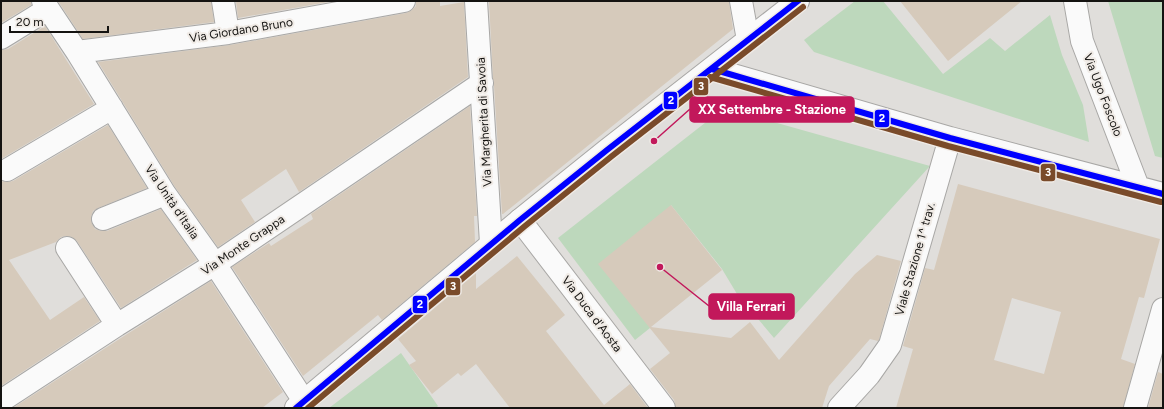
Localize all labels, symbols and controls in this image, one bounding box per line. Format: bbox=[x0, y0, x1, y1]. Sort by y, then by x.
scale bar bbox=[10, 8, 108, 34]
text: 20 m bbox=[16, 15, 44, 29]
street label: Via Giordano Bruno bbox=[188, 15, 294, 45]
street label: Via Ugo Foscolo bbox=[1081, 52, 1125, 138]
street label: Via Margherita di Savoia bbox=[474, 57, 494, 187]
line badge: 3 bbox=[693, 77, 709, 96]
text: 3 bbox=[698, 80, 704, 93]
line badge: 2 bbox=[663, 91, 678, 110]
text: 2 bbox=[668, 94, 674, 107]
callout: XX Settembre - Stazione bbox=[690, 97, 854, 122]
text: XX Settembre - Stazione bbox=[698, 102, 846, 117]
line badge: 2 bbox=[874, 109, 890, 128]
text: 2 bbox=[879, 112, 885, 125]
street label: Via Unità d'Italia bbox=[142, 162, 202, 242]
line badge: 3 bbox=[1040, 163, 1056, 182]
text: 3 bbox=[1045, 166, 1051, 179]
street label: Viale Stazione 1^ trav. bbox=[892, 201, 938, 317]
street label: Via Monte Grappa bbox=[199, 212, 287, 278]
street label: Via Duca d'Aosta bbox=[559, 273, 625, 355]
line badge: 3 bbox=[445, 277, 461, 296]
text: 3 bbox=[450, 280, 456, 293]
callout: Villa Ferrari bbox=[709, 294, 794, 319]
line badge: 2 bbox=[412, 295, 428, 314]
text: 2 bbox=[417, 298, 423, 311]
text: Villa Ferrari bbox=[717, 299, 785, 314]

